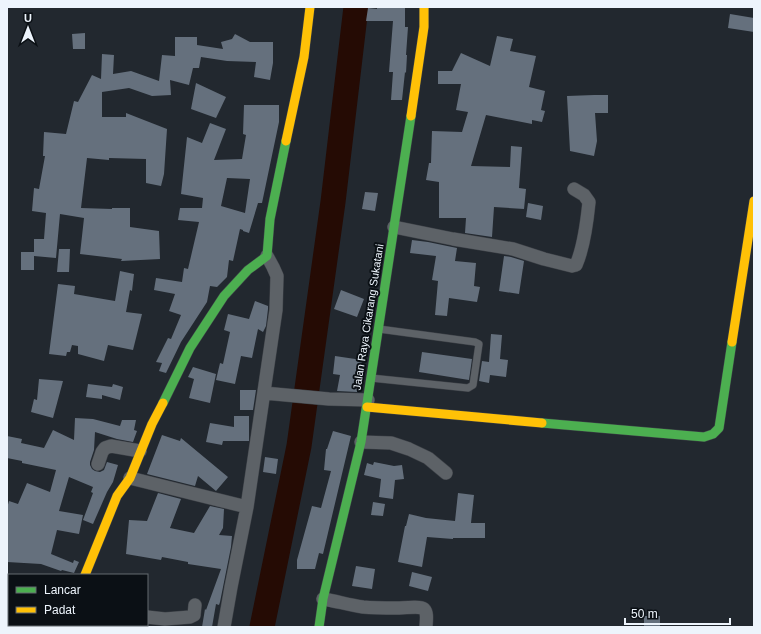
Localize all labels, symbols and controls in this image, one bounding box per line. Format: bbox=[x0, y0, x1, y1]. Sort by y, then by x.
north arrow bbox=[8, 8, 48, 48]
text: U bbox=[24, 12, 32, 24]
street label: Jalan Raya Cikarang Sukatani bbox=[350, 243, 386, 391]
legend bbox=[8, 574, 148, 626]
text: Lancar bbox=[44, 583, 81, 597]
scale bar bbox=[625, 600, 730, 626]
text: Padat bbox=[44, 603, 76, 617]
text: 50 m bbox=[631, 607, 658, 621]

